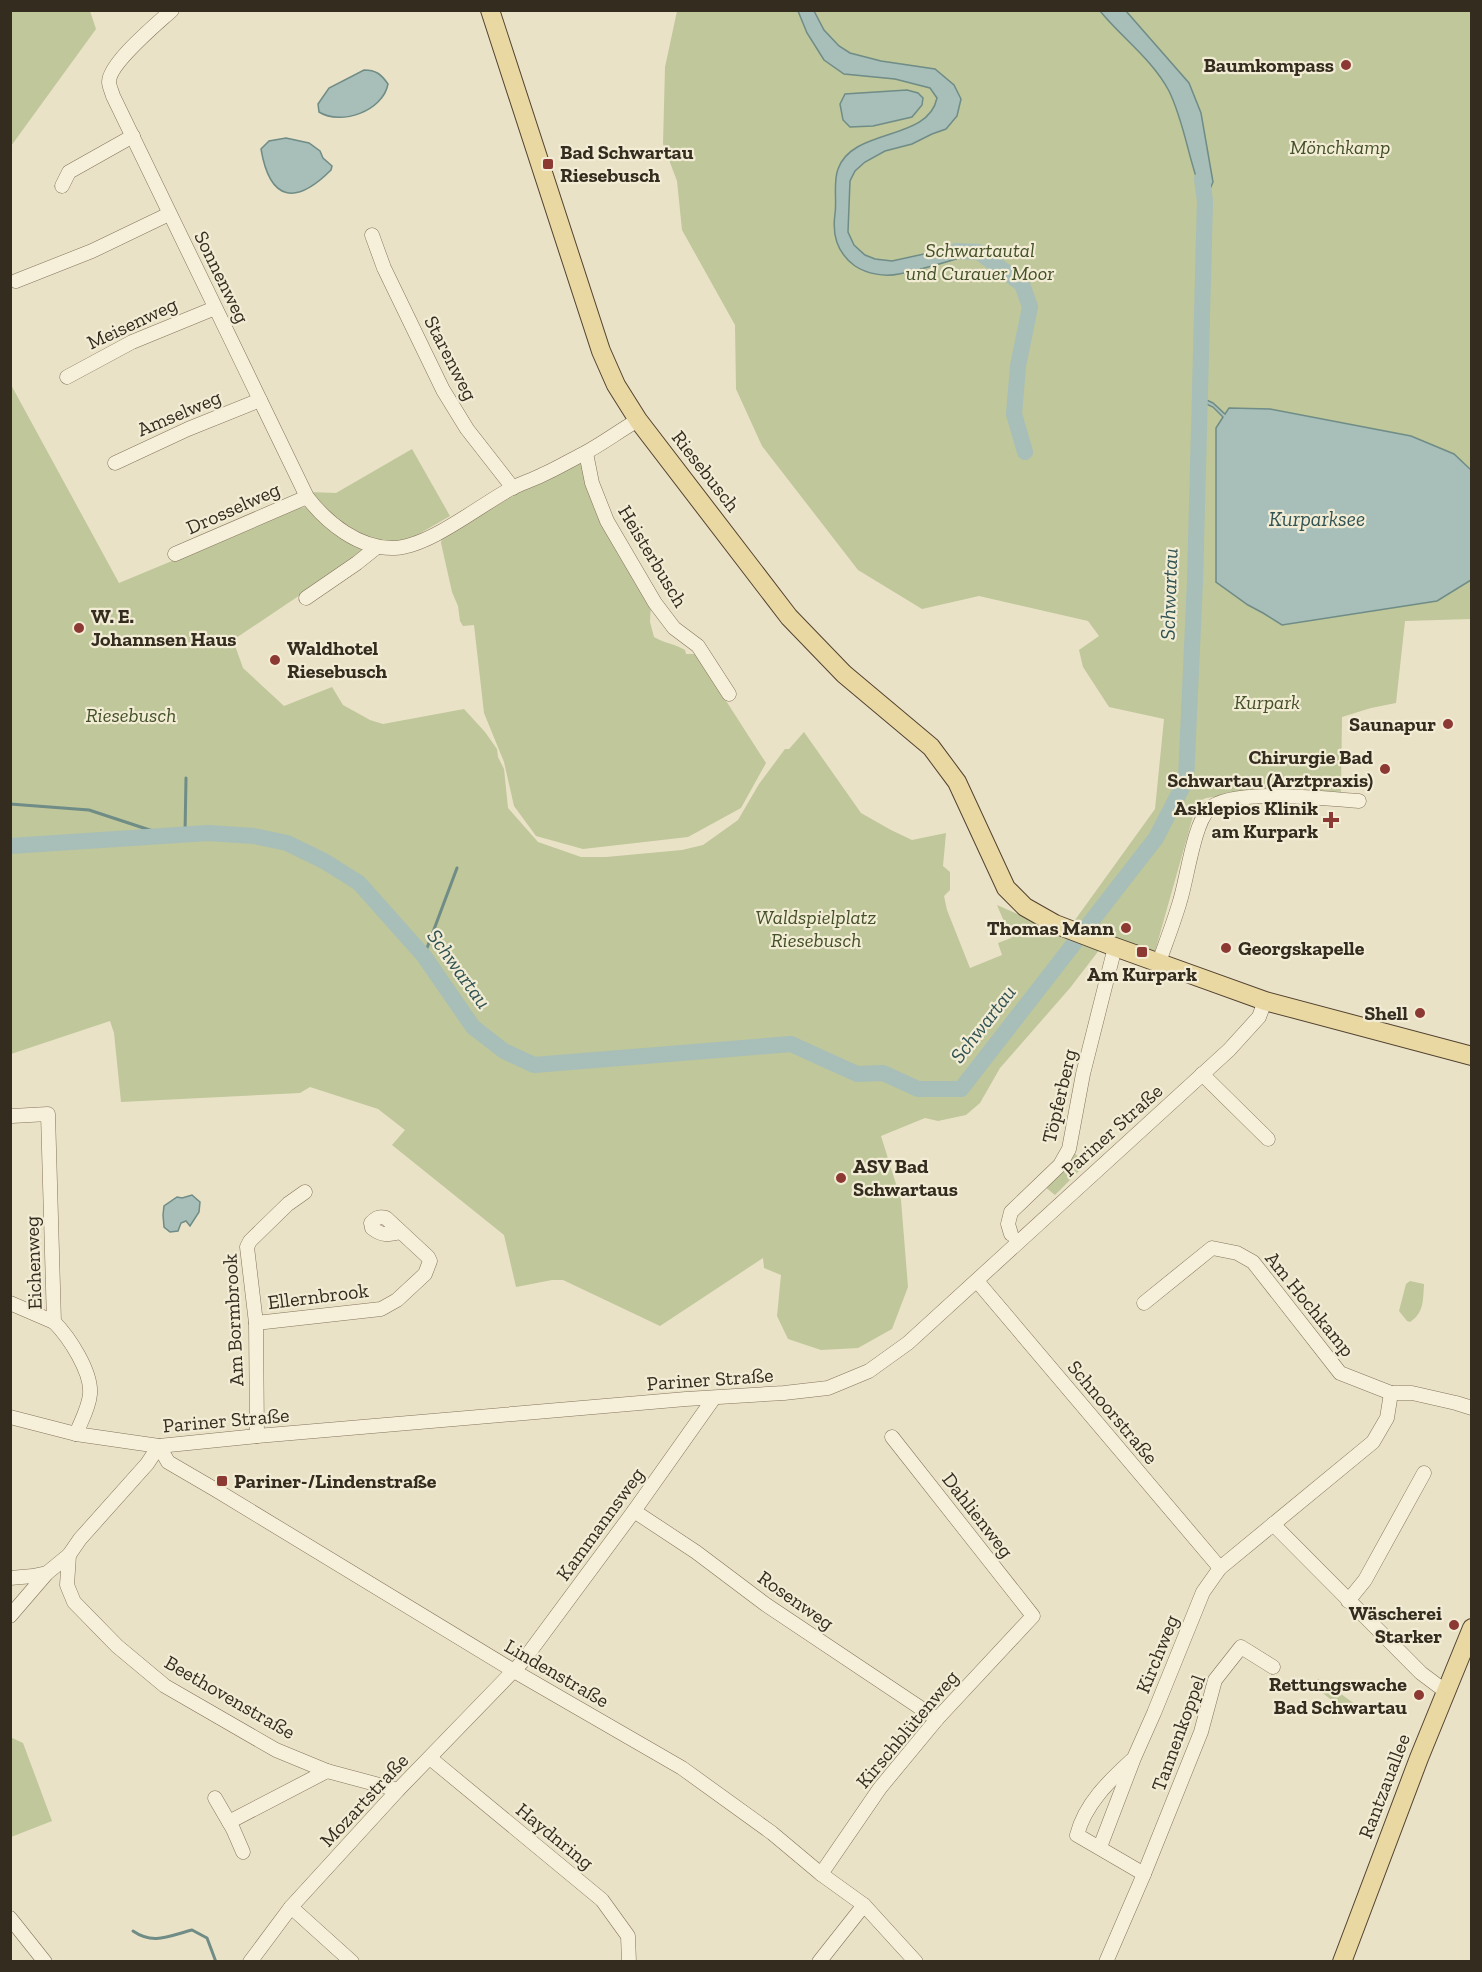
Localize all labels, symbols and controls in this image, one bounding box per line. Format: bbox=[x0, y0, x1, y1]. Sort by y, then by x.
place label: Baumkompass bbox=[1203, 53, 1334, 77]
marker: Baumkompass bbox=[1339, 58, 1353, 72]
park label: Mönchkamp bbox=[1290, 135, 1390, 159]
place label: Bad Schwartau Riesebusch bbox=[560, 140, 694, 187]
marker: Bad Schwartau Riesebusch bbox=[541, 157, 555, 171]
street label: Sonnenweg bbox=[189, 227, 255, 327]
park label: Schwartautal und Curauer Moor bbox=[906, 238, 1054, 285]
street label: Meisenweg bbox=[83, 292, 181, 354]
street label: Starenweg bbox=[419, 312, 483, 404]
street label: Amselweg bbox=[133, 385, 225, 441]
street label: Riesebusch bbox=[667, 426, 746, 517]
street label: Drosselweg bbox=[182, 477, 284, 539]
street label: Heisterbusch bbox=[613, 501, 693, 612]
water label: Kurparksee bbox=[1269, 506, 1365, 531]
water label: Schwartau bbox=[1154, 547, 1183, 640]
place label: W. E. Johannsen Haus bbox=[91, 604, 237, 651]
marker: W. E. Johannsen Haus bbox=[72, 621, 86, 635]
place label: Waldhotel Riesebusch bbox=[287, 636, 388, 683]
marker: Waldhotel Riesebusch bbox=[268, 653, 282, 667]
park label: Kurpark bbox=[1234, 690, 1300, 714]
park label: Riesebusch bbox=[86, 703, 176, 727]
place label: Saunapur bbox=[1349, 712, 1436, 736]
marker: Saunapur bbox=[1441, 717, 1455, 731]
place label: Chirurgie Bad Schwartau (Arztpraxis) bbox=[1167, 745, 1374, 792]
marker: Chirurgie Bad Schwartau (Arztpraxis) bbox=[1378, 762, 1392, 776]
place label: Asklepios Klinik am Kurpark bbox=[1174, 796, 1318, 843]
marker: Asklepios Klinik am Kurpark bbox=[1322, 811, 1340, 829]
park label: Waldspielplatz Riesebusch bbox=[756, 905, 876, 952]
place label: Thomas Mann bbox=[987, 916, 1114, 940]
marker: Thomas Mann bbox=[1119, 921, 1133, 935]
water label: Schwartau bbox=[422, 924, 497, 1013]
place label: Georgskapelle bbox=[1238, 936, 1365, 960]
marker: Georgskapelle bbox=[1219, 941, 1233, 955]
marker: Am Kurpark bbox=[1135, 945, 1149, 959]
place label: Am Kurpark bbox=[1087, 962, 1197, 986]
water label: Schwartau bbox=[944, 980, 1021, 1068]
place label: Shell bbox=[1364, 1001, 1408, 1025]
marker: Shell bbox=[1413, 1006, 1427, 1020]
street label: Töpferberg bbox=[1037, 1047, 1081, 1145]
street label: Pariner Straße bbox=[1057, 1079, 1167, 1181]
place label: ASV Bad Schwartaus bbox=[853, 1154, 958, 1201]
marker: ASV Bad Schwartaus bbox=[834, 1171, 848, 1185]
street label: Eichenweg bbox=[19, 1216, 47, 1310]
street label: Am Hochkamp bbox=[1260, 1247, 1360, 1361]
street label: Am Bormbrook bbox=[218, 1252, 248, 1387]
street label: Ellernbrook bbox=[266, 1278, 371, 1314]
street label: Schnoorstraße bbox=[1063, 1355, 1163, 1469]
street label: Pariner Straße bbox=[646, 1363, 774, 1395]
street label: Pariner Straße bbox=[162, 1403, 290, 1437]
street label: Kammannsweg bbox=[551, 1463, 649, 1585]
street label: Dahlienweg bbox=[937, 1468, 1019, 1562]
place label: Pariner-/Lindenstraße bbox=[234, 1469, 437, 1493]
marker: Pariner-/Lindenstraße bbox=[215, 1474, 229, 1488]
street label: Rosenweg bbox=[753, 1565, 839, 1635]
place label: Wäscherei Starker bbox=[1349, 1601, 1442, 1648]
street label: Kirchweg bbox=[1130, 1611, 1184, 1697]
marker: Wäscherei Starker bbox=[1447, 1618, 1461, 1632]
street label: Lindenstraße bbox=[501, 1633, 613, 1713]
street label: Beethovenstraße bbox=[160, 1650, 300, 1744]
street label: Kirschblütenweg bbox=[851, 1665, 963, 1793]
street label: Tannenkoppel bbox=[1146, 1671, 1210, 1795]
place label: Rettungswache Bad Schwartau bbox=[1269, 1672, 1407, 1719]
marker: Rettungswache Bad Schwartau bbox=[1412, 1688, 1426, 1702]
street label: Rantzauallee bbox=[1353, 1730, 1415, 1842]
street label: Mozartstraße bbox=[315, 1748, 413, 1852]
street label: Haydnring bbox=[511, 1797, 599, 1875]

